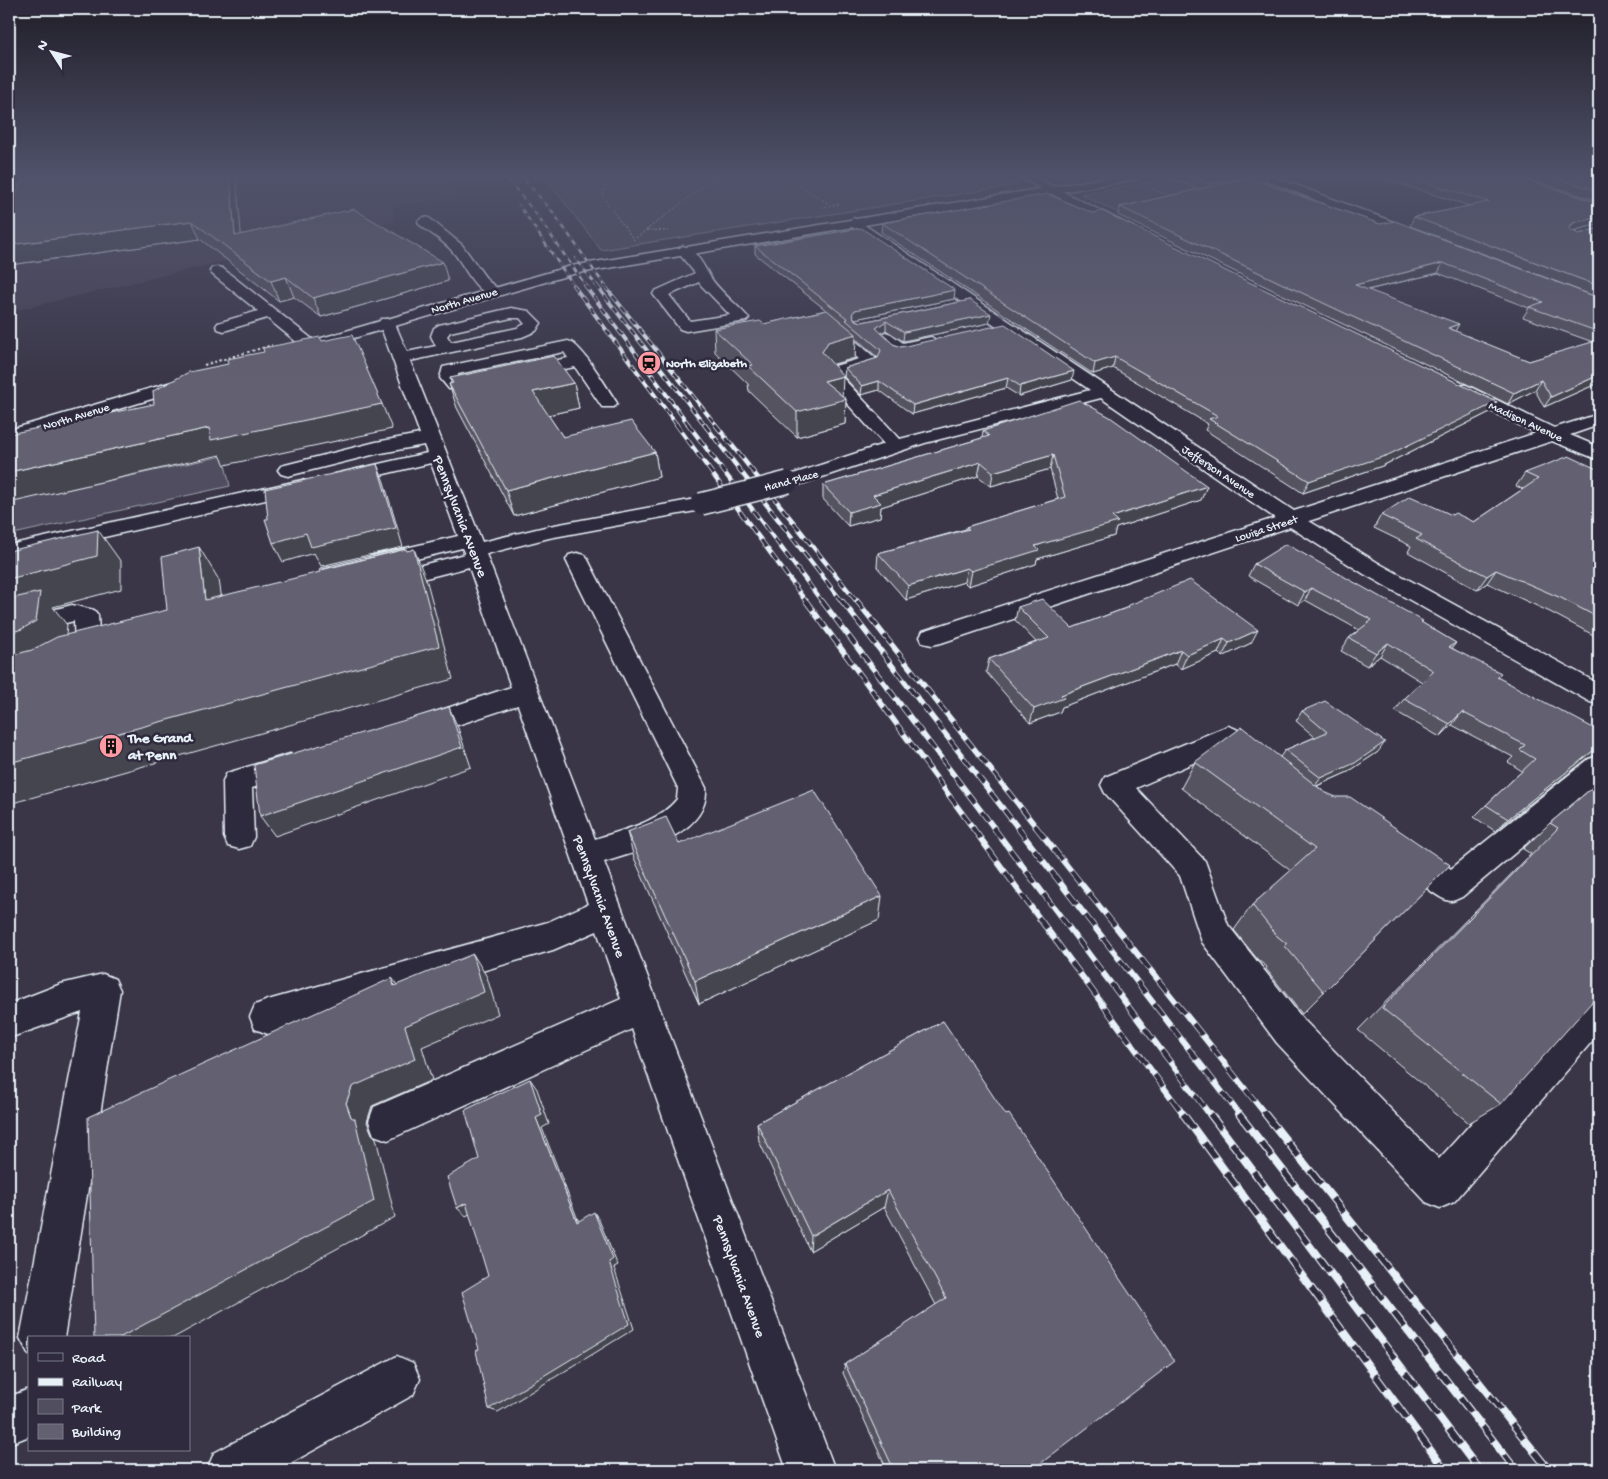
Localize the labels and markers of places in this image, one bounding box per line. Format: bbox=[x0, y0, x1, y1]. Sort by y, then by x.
station icon: North Elizabeth bbox=[636, 350, 662, 376]
place label: North Elizabeth bbox=[666, 358, 748, 372]
place label: The Grand at Penn bbox=[127, 730, 194, 765]
building icon: The Grand at Penn bbox=[98, 733, 124, 759]

